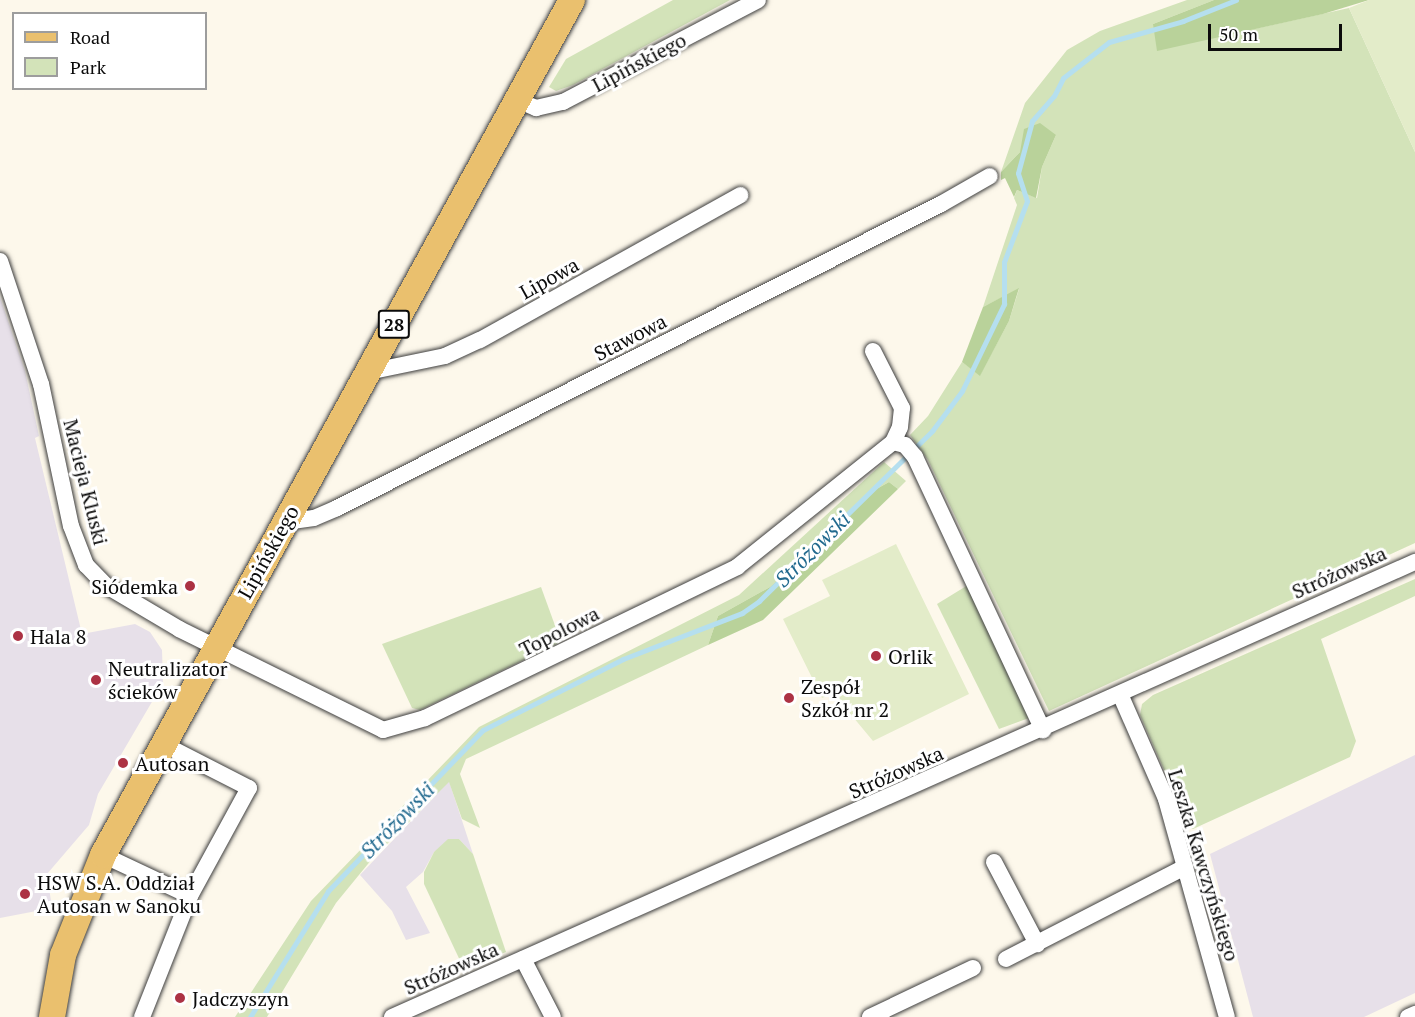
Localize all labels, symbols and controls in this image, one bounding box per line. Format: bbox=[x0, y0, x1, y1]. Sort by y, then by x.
legend bbox=[12, 12, 207, 90]
scale bar bbox=[1211, 12, 1344, 50]
text: 50 m bbox=[1219, 22, 1258, 46]
text: Road bbox=[70, 25, 110, 49]
street label: Lipińskiego bbox=[588, 27, 690, 97]
text: Park bbox=[70, 55, 106, 79]
street label: Lipowa bbox=[515, 252, 583, 304]
road number: 28 bbox=[378, 309, 410, 339]
street label: Stawowa bbox=[590, 309, 670, 365]
street label: Macieja Kluski bbox=[59, 417, 113, 547]
street label: Lipińskiego bbox=[233, 501, 303, 603]
water label: Stróżowski bbox=[769, 506, 855, 592]
street label: Stróżowska bbox=[1288, 541, 1390, 603]
place label: Siódemka bbox=[91, 574, 178, 598]
marker: Siódemka bbox=[183, 579, 197, 593]
street label: Topolowa bbox=[515, 601, 603, 661]
place label: Hala 8 bbox=[30, 624, 86, 648]
marker: Hala 8 bbox=[11, 629, 25, 643]
place label: Orlik bbox=[888, 644, 933, 668]
marker: Orlik bbox=[869, 649, 883, 663]
place label: Neutralizator ścieków bbox=[108, 656, 227, 703]
marker: Neutralizator ścieków bbox=[89, 673, 103, 687]
place label: Zespół Szkół nr 2 bbox=[801, 674, 889, 721]
marker: Zespół Szkół nr 2 bbox=[782, 691, 796, 705]
street label: Stróżowska bbox=[845, 741, 947, 803]
place label: Autosan bbox=[135, 751, 209, 775]
marker: Autosan bbox=[116, 756, 130, 770]
street label: Leszka Kawczyńskiego bbox=[1163, 766, 1245, 964]
water label: Stróżowski bbox=[355, 777, 439, 863]
place label: HSW S.A. Oddział Autosan w Sanoku bbox=[37, 870, 201, 917]
marker: HSW S.A. Oddział Autosan w Sanoku bbox=[18, 887, 32, 901]
street label: Stróżowska bbox=[400, 937, 502, 999]
place label: Jadczyszyn bbox=[192, 986, 289, 1010]
marker: Jadczyszyn bbox=[173, 991, 187, 1005]

